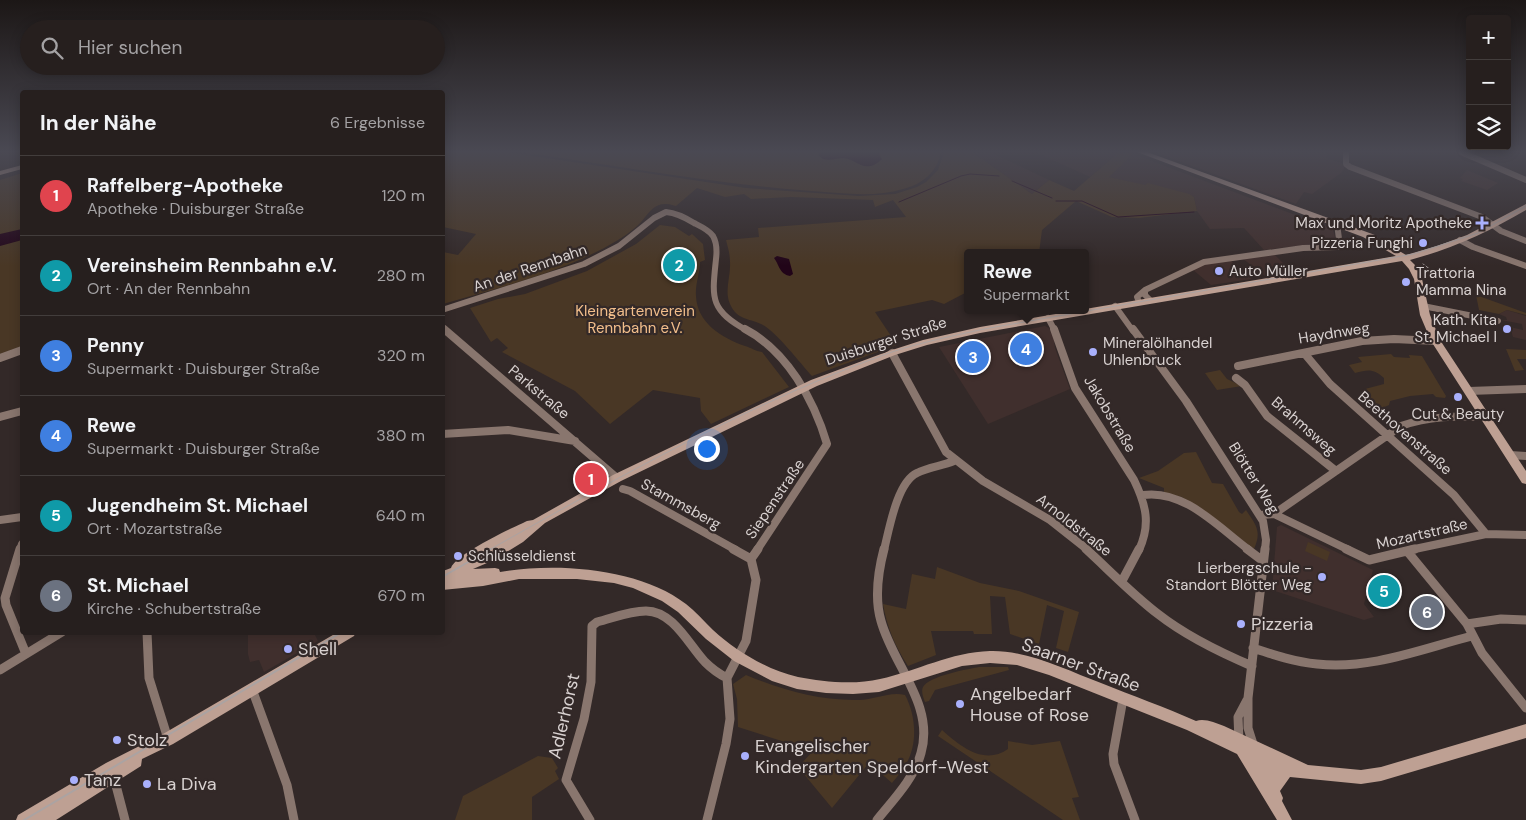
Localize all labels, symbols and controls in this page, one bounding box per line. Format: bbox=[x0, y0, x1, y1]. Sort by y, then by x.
map controls bbox=[1466, 15, 1511, 150]
button: + bbox=[1466, 15, 1511, 60]
search box bbox=[20, 20, 445, 75]
icon: search bbox=[38, 34, 66, 62]
text: Hier suchen bbox=[78, 35, 182, 60]
button: − bbox=[1466, 60, 1511, 105]
button: layers bbox=[1466, 105, 1511, 150]
text: In der Nähe bbox=[40, 109, 157, 137]
text: 6 Ergebnisse bbox=[330, 112, 425, 133]
text: Raffelberg-Apotheke bbox=[87, 173, 283, 198]
text: 1 bbox=[53, 185, 59, 206]
text: 120 m bbox=[381, 185, 425, 206]
text: Apotheke · Duisburger Straße bbox=[87, 198, 304, 219]
place label: Max und Moritz Apotheke bbox=[1295, 213, 1472, 233]
marker: Max und Moritz Apotheke bbox=[1476, 217, 1488, 229]
place label: Pizzeria Funghi bbox=[1311, 233, 1413, 253]
marker: Pizzeria Funghi bbox=[1417, 237, 1429, 249]
street label: An der Rennbahn bbox=[470, 239, 590, 297]
pin: 2 bbox=[663, 246, 695, 284]
popup bbox=[964, 249, 1089, 314]
text: Vereinsheim Rennbahn e.V. bbox=[87, 253, 337, 278]
text: Rewe bbox=[983, 259, 1032, 284]
place label: Auto Müller bbox=[1229, 261, 1308, 281]
place label: Trattoria Mamma Nina bbox=[1416, 263, 1506, 300]
text: 2 bbox=[51, 265, 61, 286]
text: 280 m bbox=[377, 265, 425, 286]
marker: Auto Müller bbox=[1213, 265, 1225, 277]
marker: Trattoria Mamma Nina bbox=[1400, 276, 1412, 288]
text: Ort · An der Rennbahn bbox=[87, 278, 250, 299]
text: Supermarkt bbox=[983, 284, 1070, 305]
park label: Kleingartenverein Rennbahn e.V. bbox=[575, 301, 695, 338]
place label: Kath. Kita St. Michael I bbox=[1415, 310, 1497, 347]
street label: Duisburger Straße bbox=[823, 312, 949, 370]
street label: Haydnweg bbox=[1297, 318, 1371, 348]
marker: Kath. Kita St. Michael I bbox=[1501, 323, 1513, 335]
pin: 4 bbox=[1010, 330, 1042, 368]
text: Penny bbox=[87, 333, 144, 358]
place label: Mineralölhandel Uhlenbruck bbox=[1103, 333, 1212, 370]
pin: 3 bbox=[957, 338, 989, 376]
text: 3 bbox=[51, 345, 61, 366]
text: 320 m bbox=[377, 345, 425, 366]
marker: Mineralölhandel Uhlenbruck bbox=[1087, 346, 1099, 358]
text: Supermarkt · Duisburger Straße bbox=[87, 358, 320, 379]
street label: Parkstraße bbox=[504, 360, 574, 424]
street label: Jakobstraße bbox=[1079, 372, 1141, 456]
street label: Beethovenstraße bbox=[1354, 387, 1456, 479]
marker: Cut & Beauty bbox=[1452, 391, 1464, 403]
street label: Brahmsweg bbox=[1267, 392, 1341, 460]
place label: Cut & Beauty bbox=[1412, 404, 1505, 424]
text: Rewe bbox=[87, 413, 136, 438]
text: 4 bbox=[51, 425, 61, 446]
text: 380 m bbox=[376, 425, 425, 446]
your location bbox=[694, 436, 720, 462]
text: Supermarkt · Duisburger Straße bbox=[87, 438, 320, 459]
street label: Blötter Weg bbox=[1224, 438, 1284, 518]
street label: Siepenstraße bbox=[741, 455, 809, 543]
pin: 1 bbox=[575, 460, 607, 498]
street label: Stammsberg bbox=[637, 474, 725, 534]
street label: Arnoldstraße bbox=[1032, 489, 1116, 561]
text: Jugendheim St. Michael bbox=[87, 493, 308, 518]
text: 5 bbox=[51, 505, 61, 526]
text: 640 m bbox=[376, 505, 425, 526]
street label: Mozartstraße bbox=[1374, 514, 1470, 554]
text: Ort · Mozartstraße bbox=[87, 518, 222, 539]
place label: Schlüsseldienst bbox=[468, 546, 576, 566]
marker: Schlüsseldienst bbox=[452, 550, 464, 562]
place label: Lierbergschule - Standort Blötter Weg bbox=[1166, 558, 1312, 595]
marker: Lierbergschule - Standort Blötter Weg bbox=[1316, 571, 1328, 583]
pin: 5 bbox=[1368, 572, 1400, 610]
text: St. Michael bbox=[87, 573, 189, 598]
text: 6 bbox=[51, 585, 61, 606]
text: 670 m bbox=[378, 585, 425, 606]
pin: 6 bbox=[1411, 593, 1443, 631]
text: Kirche · Schubertstraße bbox=[87, 598, 261, 619]
place label: Pizzeria bbox=[1251, 612, 1313, 636]
marker: Pizzeria bbox=[1235, 618, 1247, 630]
street label: Saarner Straße bbox=[1018, 632, 1144, 698]
place label: Shell bbox=[298, 637, 337, 661]
marker: Shell bbox=[282, 643, 294, 655]
street label: Adlerhorst bbox=[543, 671, 585, 761]
place label: Angelbedarf House of Rose bbox=[970, 682, 1089, 727]
marker: Angelbedarf House of Rose bbox=[954, 698, 966, 710]
place label: Stolz bbox=[127, 728, 167, 752]
marker: Stolz bbox=[111, 734, 123, 746]
place label: Evangelischer Kindergarten Speldorf-West bbox=[755, 734, 989, 779]
marker: Evangelischer Kindergarten Speldorf-West bbox=[739, 750, 751, 762]
place label: Tanz bbox=[84, 768, 121, 792]
place label: La Diva bbox=[157, 772, 217, 796]
marker: Tanz bbox=[68, 774, 80, 786]
marker: La Diva bbox=[141, 778, 153, 790]

